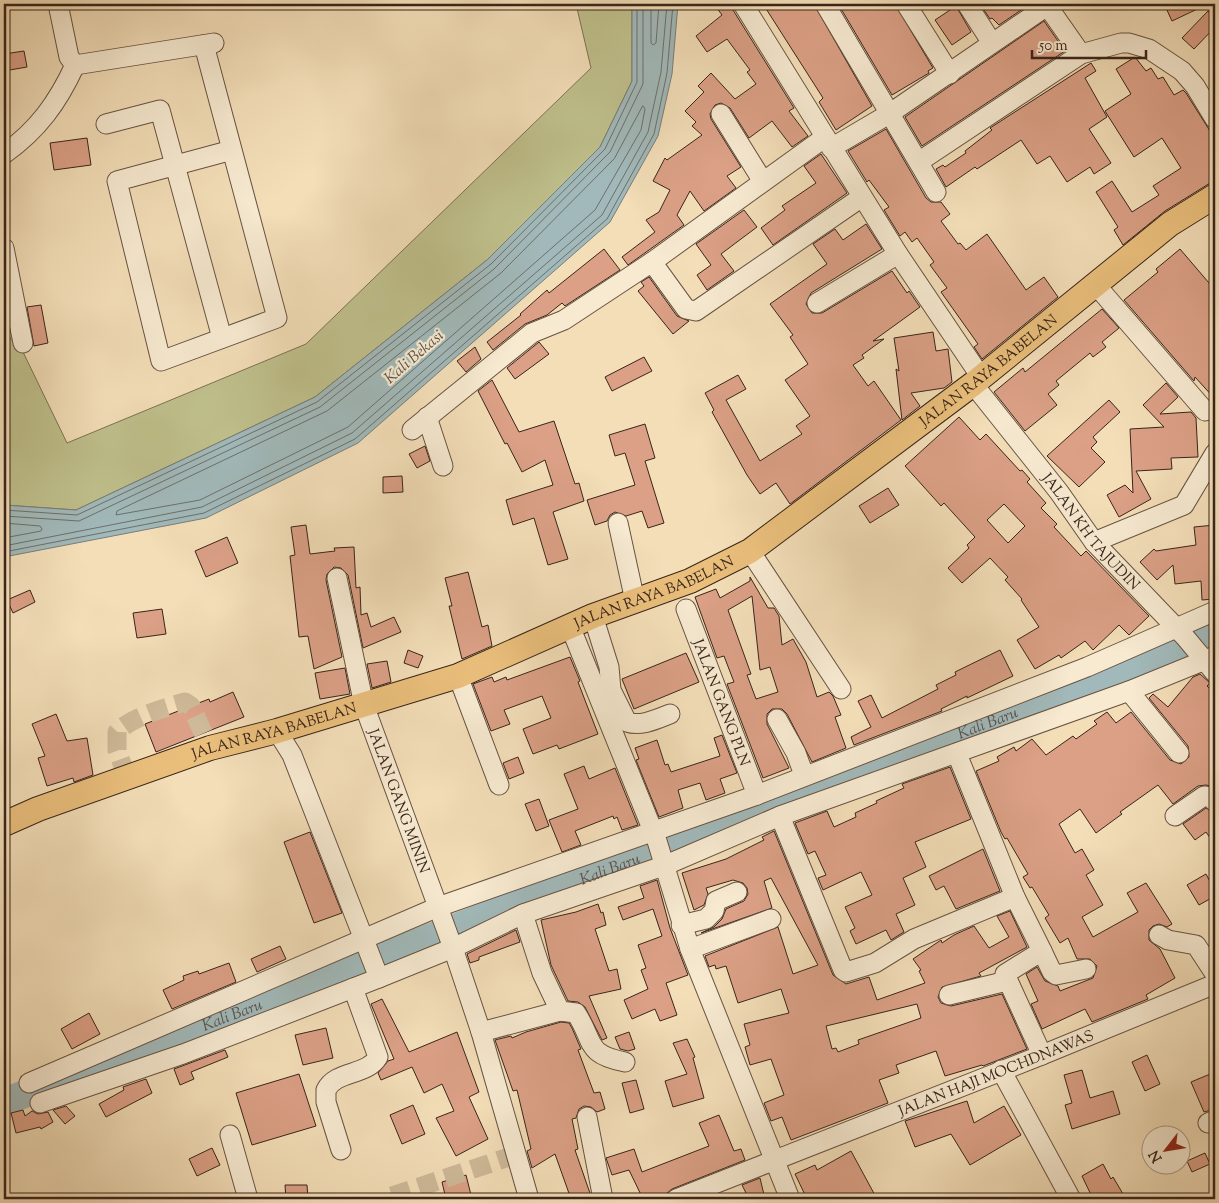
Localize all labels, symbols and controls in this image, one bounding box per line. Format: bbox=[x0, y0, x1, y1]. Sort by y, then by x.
scale bar bbox=[1032, 28, 1145, 60]
text: 50 m bbox=[1038, 36, 1068, 57]
street label: JALAN RAYA BABELAN bbox=[915, 310, 1063, 433]
water label: Kali Bekasi bbox=[380, 326, 449, 390]
street label: JALAN KH TAJUDIN bbox=[1035, 469, 1144, 596]
street label: JALAN RAYA BABELAN bbox=[570, 552, 738, 635]
street label: JALAN GANG PLN bbox=[686, 635, 754, 770]
street label: JALAN RAYA BABELAN bbox=[188, 698, 359, 766]
water label: Kali Baru bbox=[954, 702, 1022, 747]
street label: JALAN GANG MININ bbox=[361, 725, 434, 877]
water label: Kali Baru bbox=[577, 848, 645, 893]
water label: Kali Baru bbox=[199, 994, 267, 1039]
street label: JALAN HAJI MOCHDNAWAS bbox=[895, 1026, 1097, 1123]
north arrow bbox=[1142, 1126, 1192, 1176]
text: N bbox=[1145, 1146, 1168, 1166]

